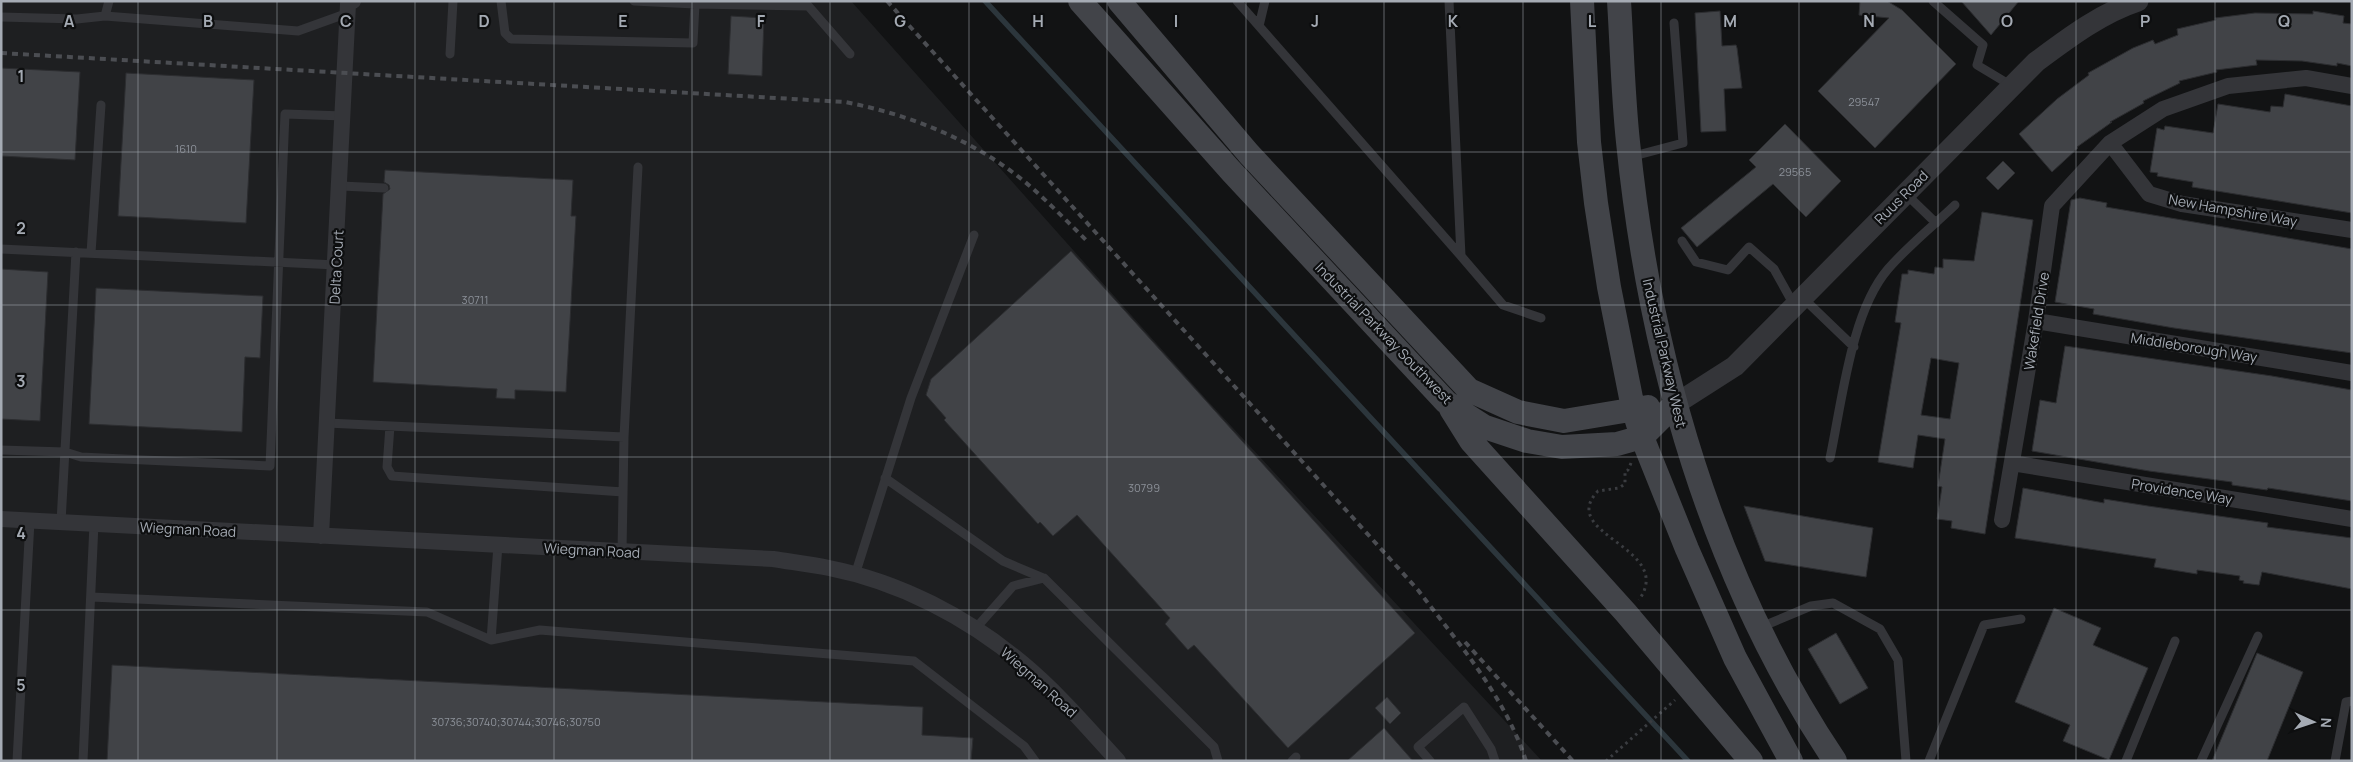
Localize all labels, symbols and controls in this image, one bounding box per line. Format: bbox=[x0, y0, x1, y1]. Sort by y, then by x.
text: A bbox=[64, 10, 75, 32]
text: B bbox=[203, 10, 213, 32]
text: C bbox=[340, 10, 352, 32]
text: D bbox=[478, 10, 490, 32]
text: E bbox=[618, 10, 628, 32]
text: F bbox=[757, 10, 766, 32]
text: G bbox=[894, 10, 906, 32]
text: H bbox=[1032, 10, 1044, 32]
text: I bbox=[1174, 10, 1178, 32]
text: J bbox=[1311, 10, 1319, 32]
text: K bbox=[1448, 10, 1459, 32]
text: L bbox=[1588, 10, 1597, 32]
text: M bbox=[1723, 10, 1737, 32]
text: N bbox=[1863, 10, 1875, 32]
text: O bbox=[2001, 10, 2013, 32]
text: P bbox=[2140, 10, 2150, 32]
text: Q bbox=[2278, 10, 2290, 32]
text: 1 bbox=[17, 65, 25, 87]
house number: 29547 bbox=[1848, 94, 1880, 109]
house number: 1610 bbox=[175, 141, 197, 156]
house number: 29565 bbox=[1779, 164, 1811, 179]
street label: Ruus Road bbox=[1870, 166, 1932, 228]
street label: New Hampshire Way bbox=[2167, 189, 2300, 231]
text: 2 bbox=[16, 217, 26, 239]
street label: Delta Court bbox=[325, 229, 347, 305]
street label: Industrial Parkway Southwest bbox=[1311, 258, 1457, 408]
street label: Wakefield Drive bbox=[2019, 271, 2053, 371]
street label: Industrial Parkway West bbox=[1639, 277, 1691, 430]
house number: 30711 bbox=[462, 292, 488, 307]
street label: Middleborough Way bbox=[2129, 328, 2259, 366]
text: 3 bbox=[16, 370, 26, 392]
street label: Providence Way bbox=[2130, 474, 2234, 508]
house number: 30799 bbox=[1128, 480, 1160, 495]
street label: Wiegman Road bbox=[139, 517, 237, 541]
text: 4 bbox=[16, 522, 26, 544]
street label: Wiegman Road bbox=[543, 538, 641, 562]
street label: Wiegman Road bbox=[997, 643, 1081, 721]
text: 5 bbox=[16, 674, 26, 696]
north arrow bbox=[2288, 697, 2338, 747]
house number: 30736;30740;30744;30746;30750 bbox=[431, 714, 601, 729]
text: N bbox=[2317, 717, 2336, 728]

